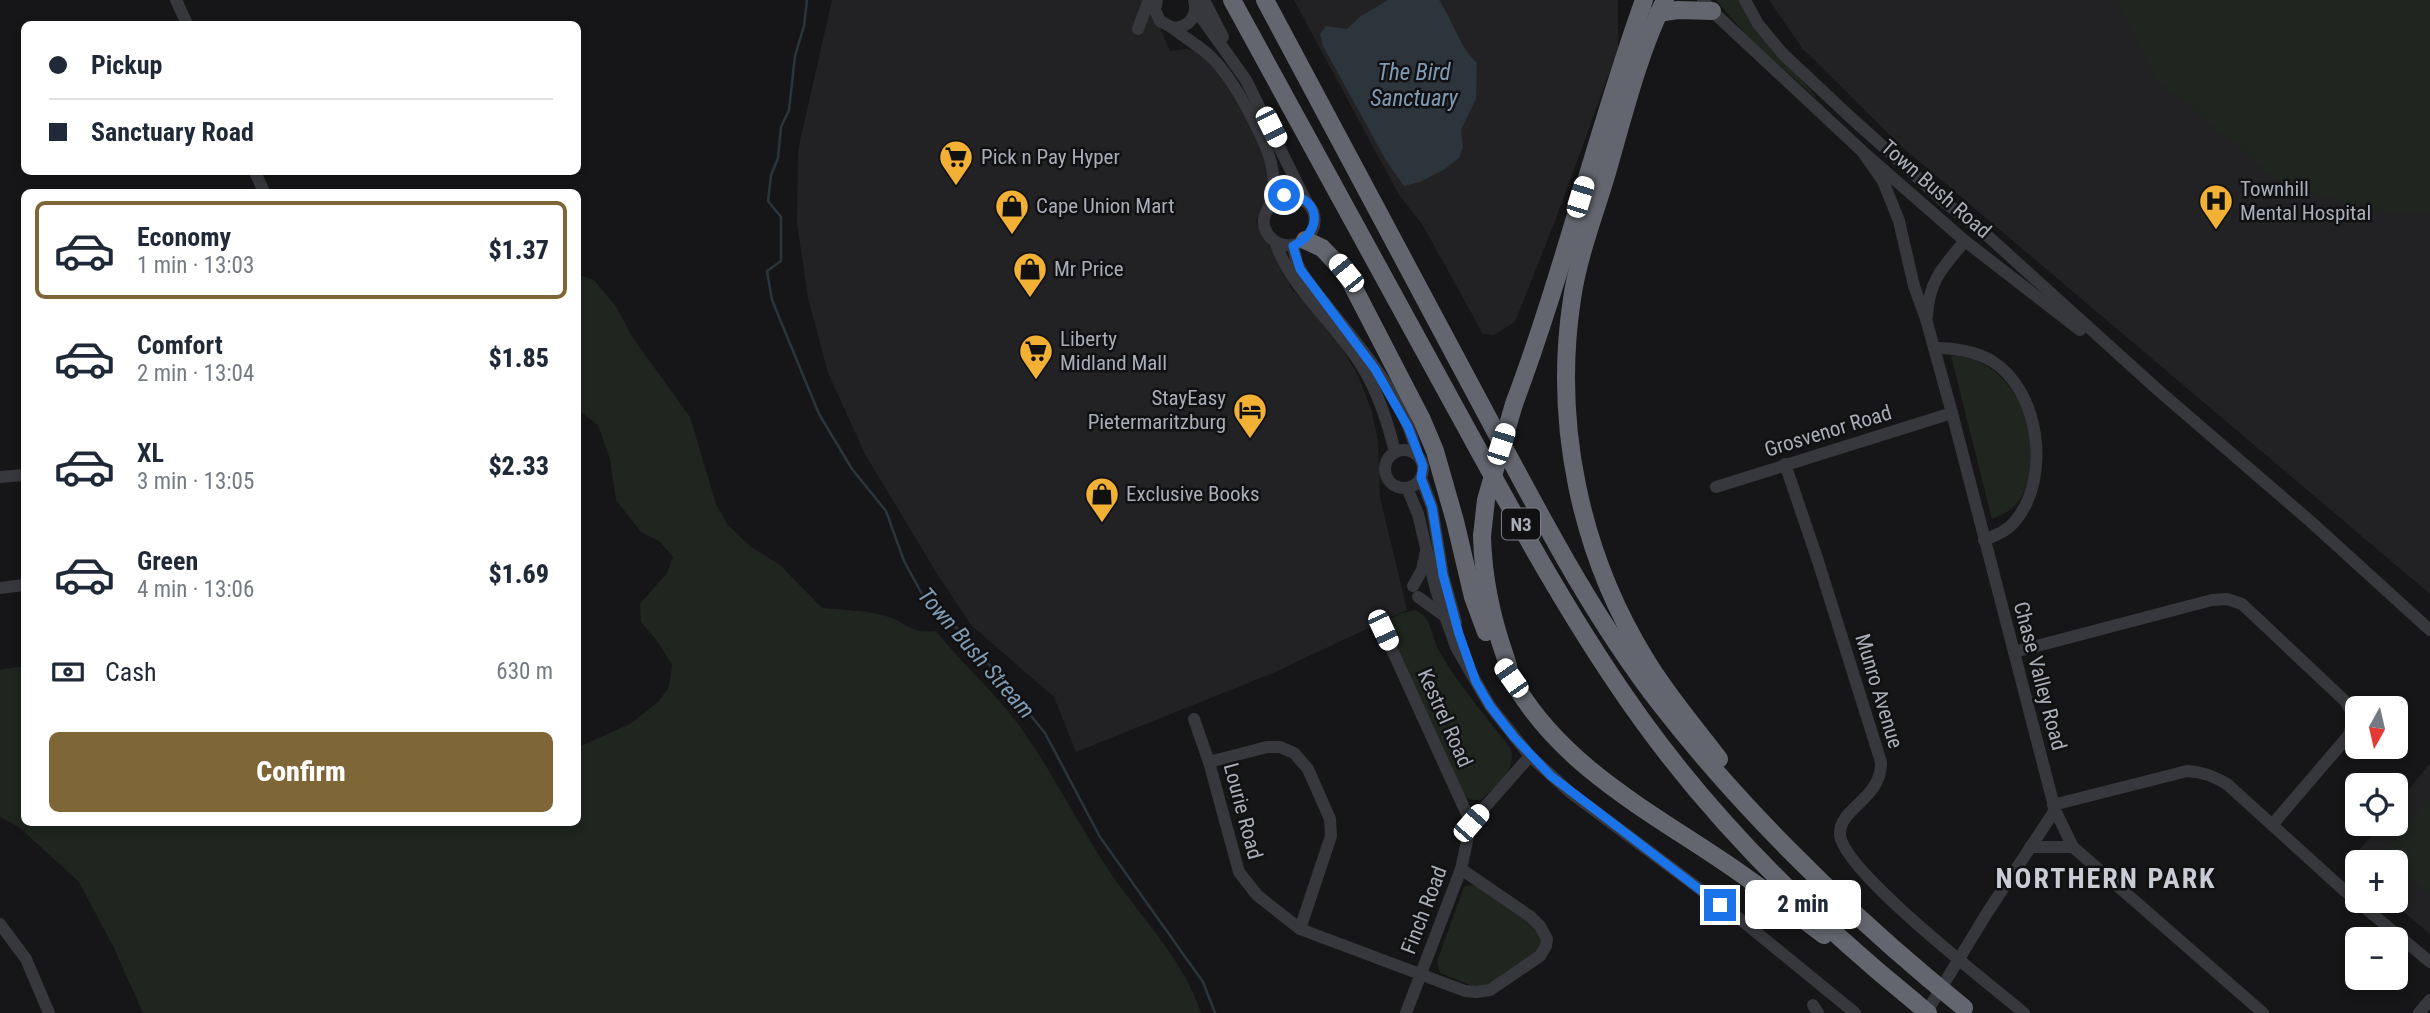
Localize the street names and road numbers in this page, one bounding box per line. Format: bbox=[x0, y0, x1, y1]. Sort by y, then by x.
street label: Town Bush Road bbox=[1876, 135, 1996, 243]
street label: Grosvenor Road bbox=[1762, 400, 1894, 462]
road number: N3 bbox=[1502, 509, 1540, 540]
street label: Chase Valley Road bbox=[2009, 599, 2071, 753]
street label: Munro Avenue bbox=[1850, 631, 1908, 751]
street label: Kestrel Road bbox=[1413, 665, 1477, 771]
street label: Lourie Road bbox=[1219, 760, 1267, 862]
street label: Finch Road bbox=[1396, 863, 1452, 957]

